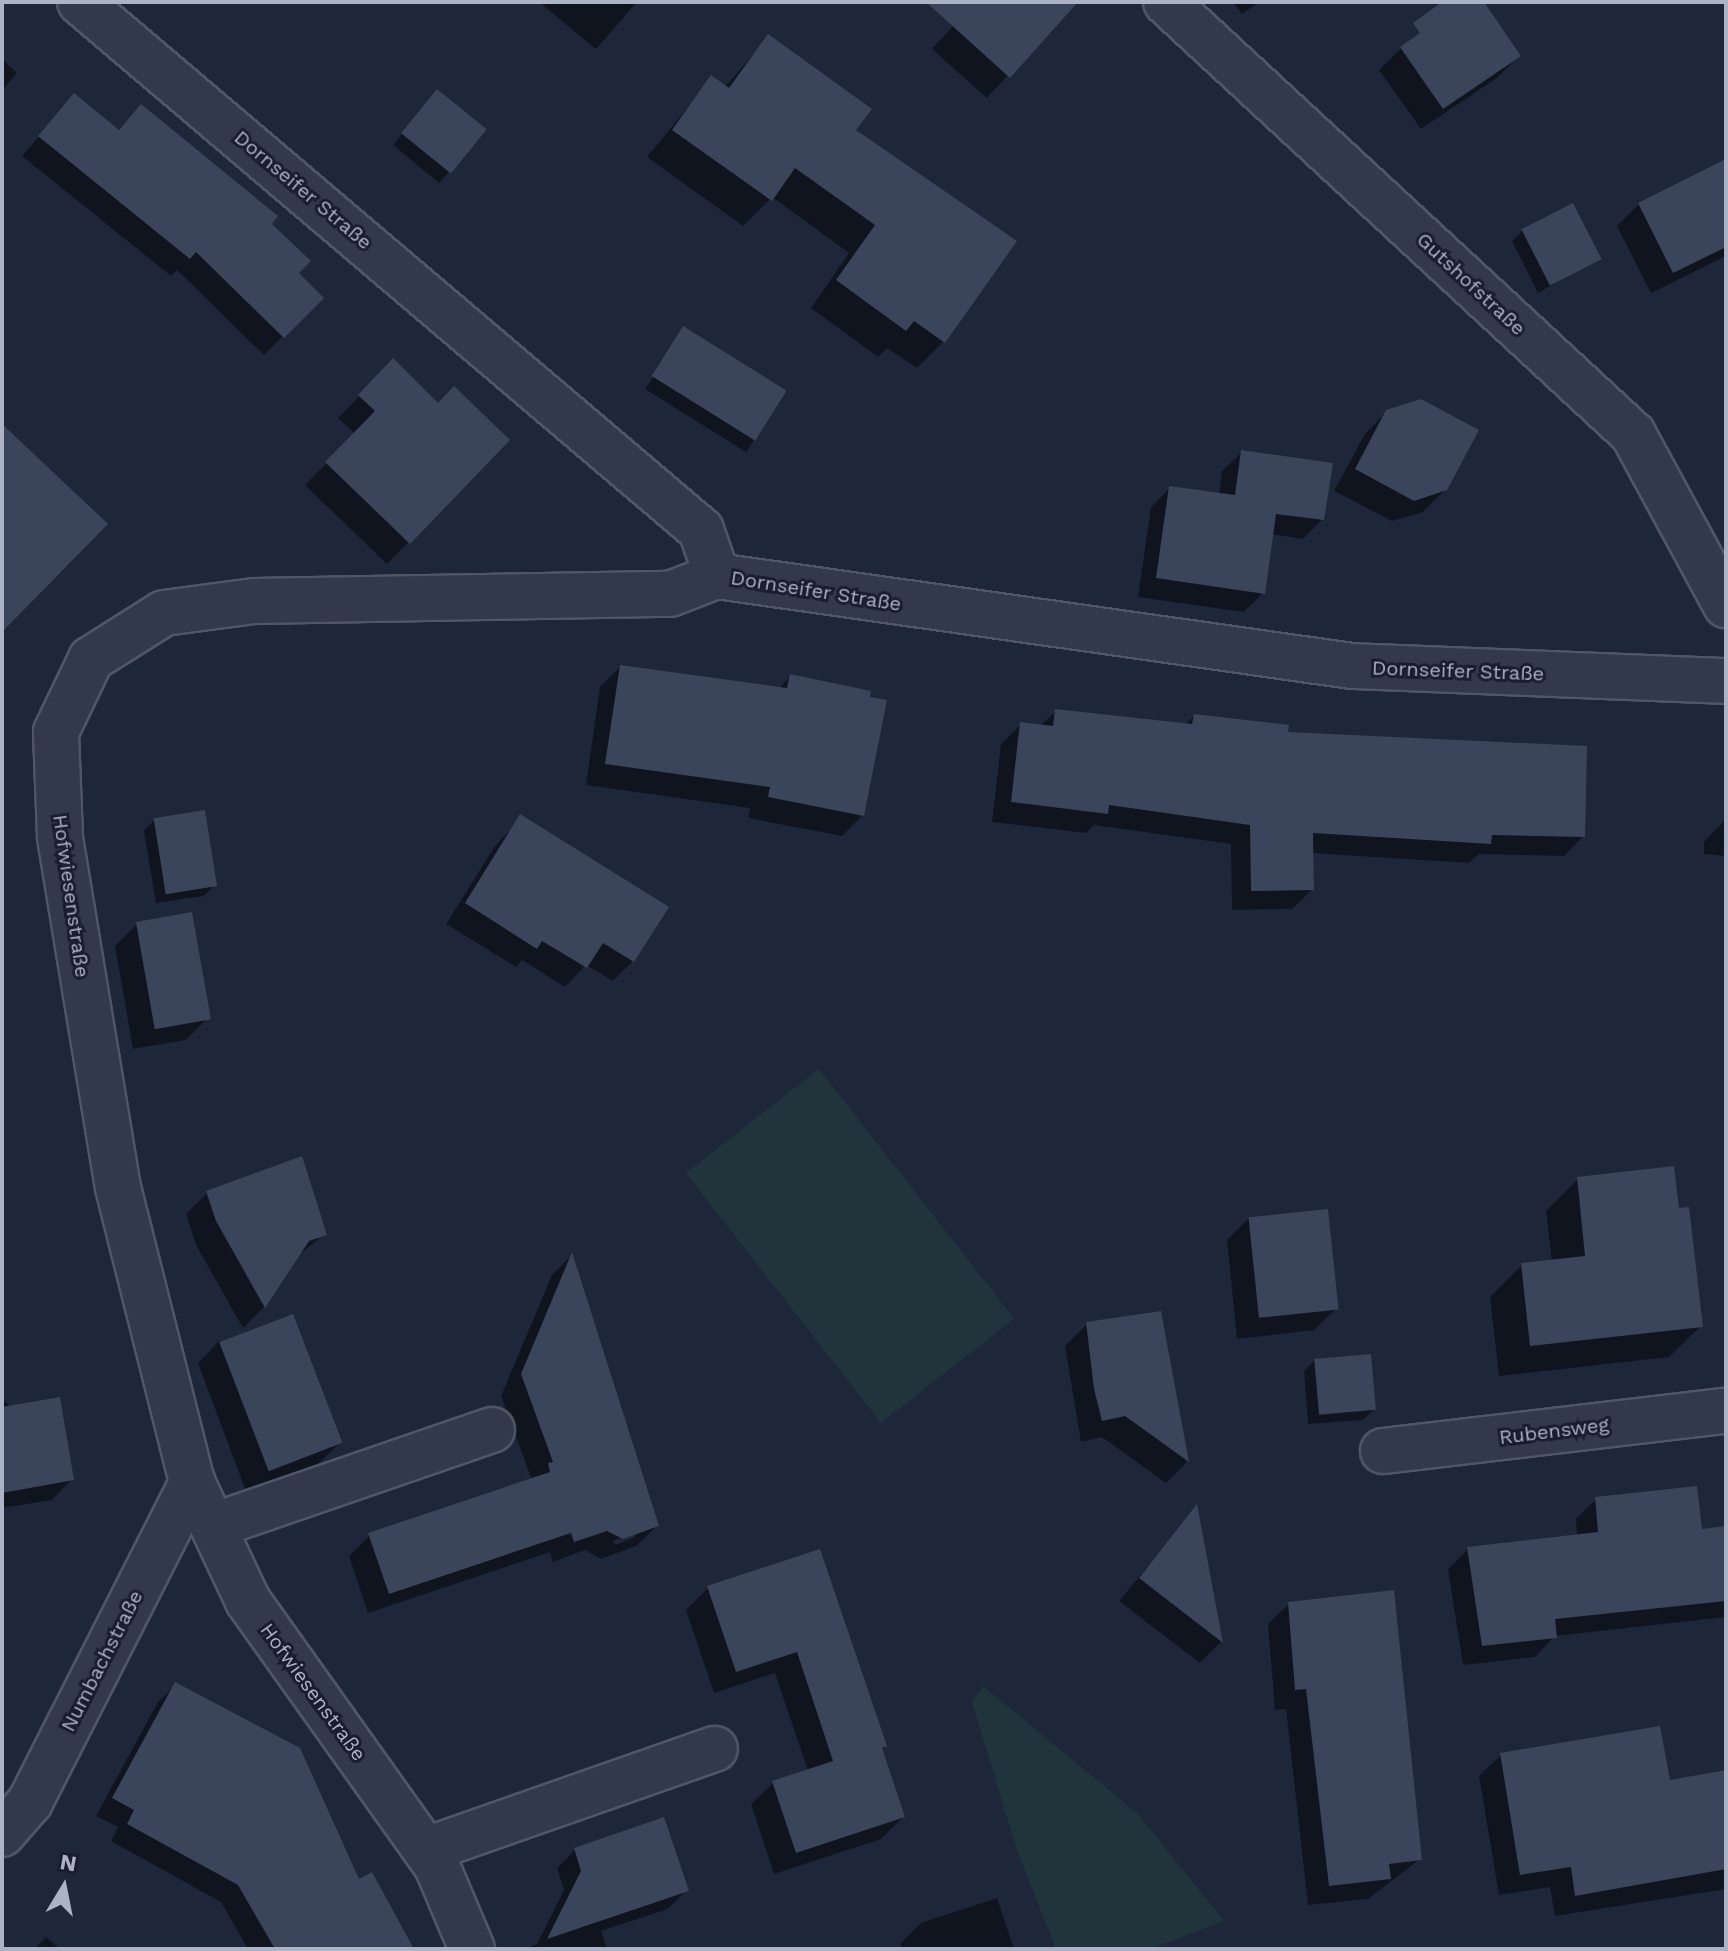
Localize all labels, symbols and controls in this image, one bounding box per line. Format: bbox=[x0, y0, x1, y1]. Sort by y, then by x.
street label: Dornseifer Straße bbox=[229, 125, 377, 255]
street label: Gutshofstraße bbox=[1412, 228, 1530, 340]
street label: Dornseifer Straße bbox=[729, 566, 903, 616]
street label: Dornseifer Straße bbox=[1371, 656, 1545, 686]
street label: Hofwiesenstraße bbox=[48, 813, 94, 979]
street label: Rubensweg bbox=[1498, 1412, 1610, 1450]
street label: Numbachstraße bbox=[56, 1586, 148, 1736]
street label: Hofwiesenstraße bbox=[255, 1619, 371, 1765]
north arrow bbox=[24, 1847, 104, 1927]
text: N bbox=[58, 1849, 78, 1877]

